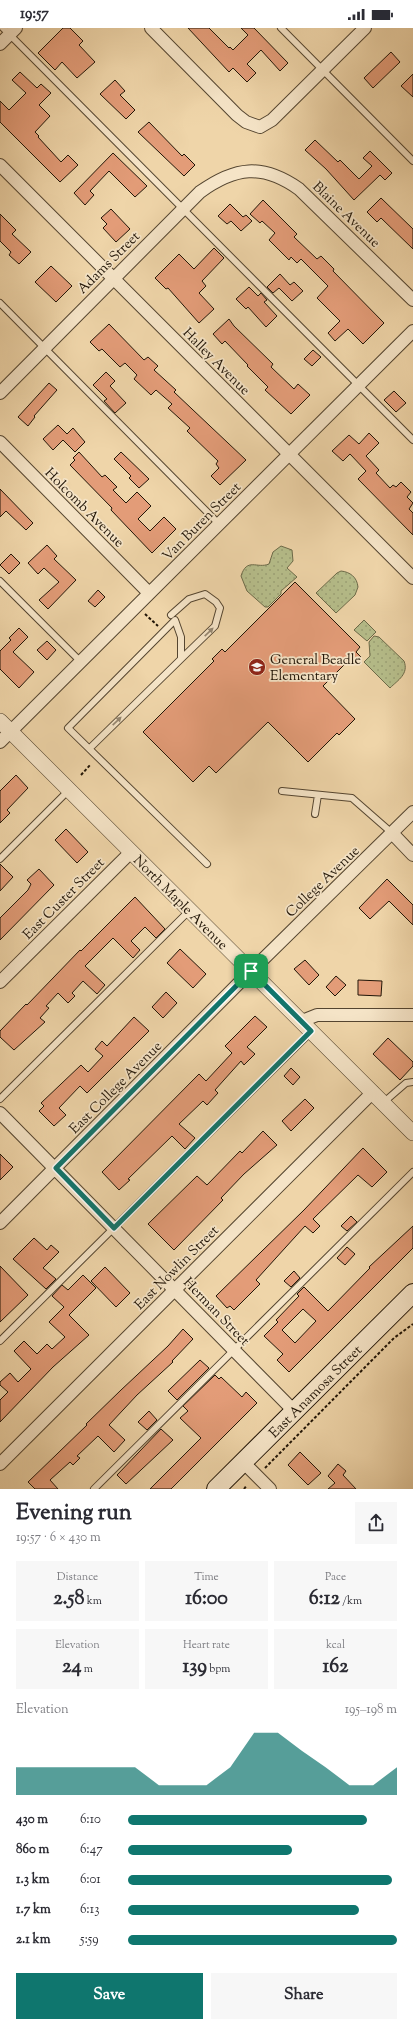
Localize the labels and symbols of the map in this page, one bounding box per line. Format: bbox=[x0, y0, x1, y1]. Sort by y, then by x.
street label: Blaine Avenue bbox=[307, 178, 384, 253]
street label: Adams Street bbox=[74, 227, 145, 299]
street label: Halley Avenue bbox=[177, 324, 254, 401]
street label: Holcomb Avenue bbox=[39, 464, 128, 553]
street label: Van Buren Street bbox=[158, 478, 246, 566]
one-way arrow bbox=[204, 627, 214, 637]
place label: General Beadle Elementary bbox=[270, 651, 361, 687]
school or university icon: General Beadle Elementary bbox=[247, 657, 267, 677]
one-way arrow bbox=[112, 716, 122, 726]
street label: College Avenue bbox=[282, 842, 365, 923]
street label: North Maple Avenue bbox=[128, 852, 231, 955]
street label: East Custer Street bbox=[19, 854, 110, 945]
pin bbox=[234, 954, 268, 988]
street label: East College Avenue bbox=[66, 1038, 167, 1139]
street label: East Nowlin Street bbox=[131, 1222, 224, 1315]
street label: Herman Street bbox=[178, 1274, 254, 1351]
street label: East Anamosa Street bbox=[265, 1341, 368, 1443]

